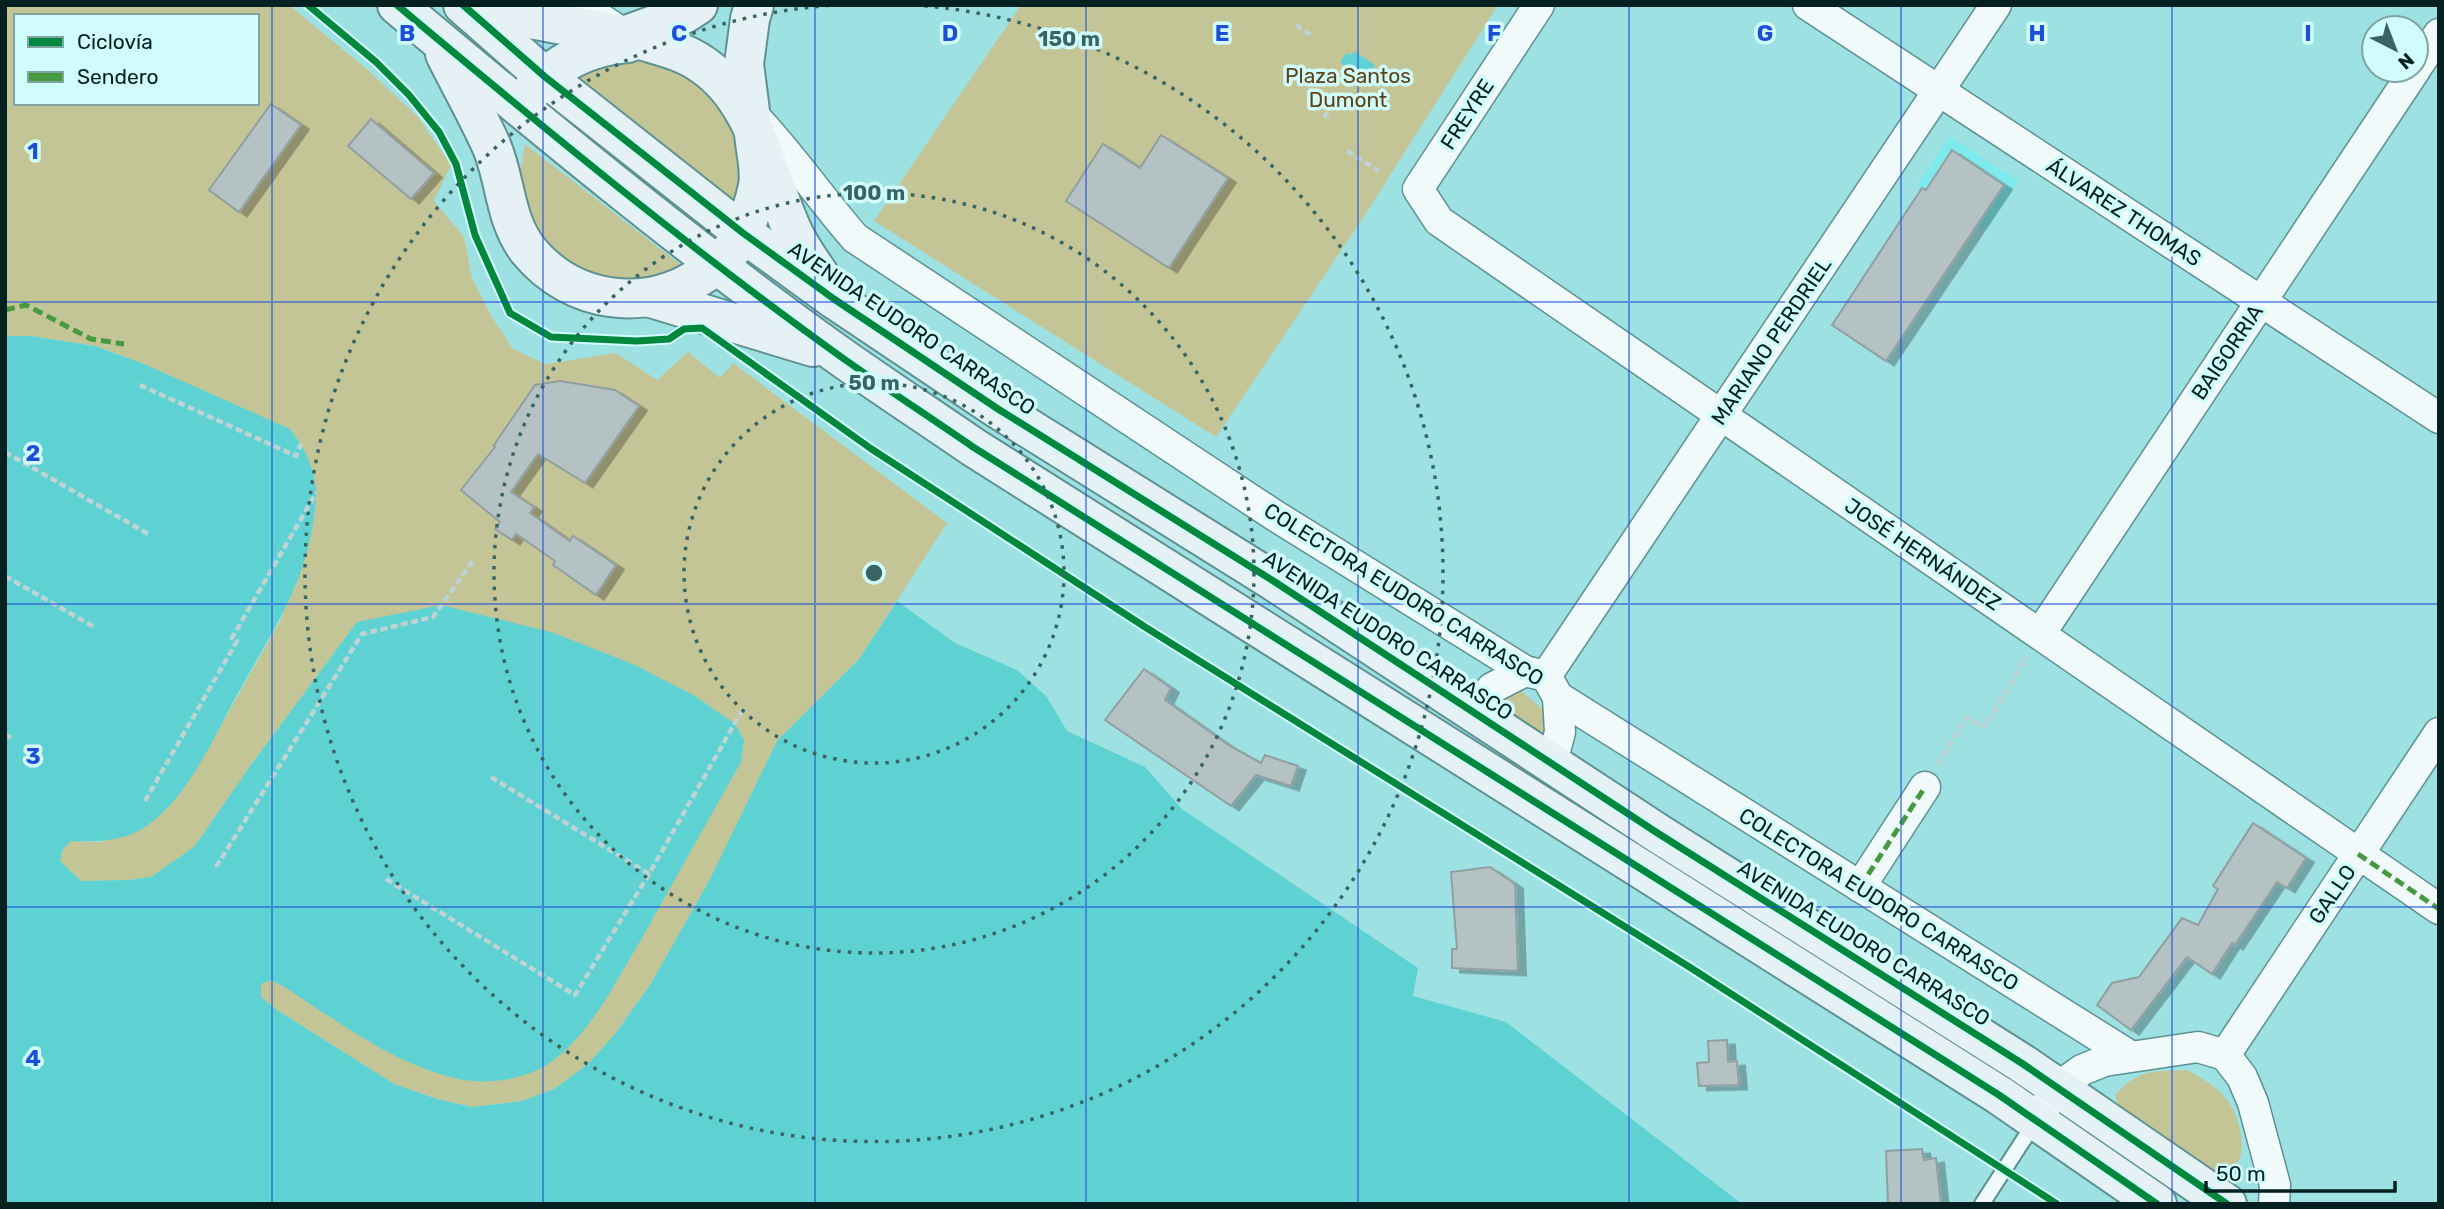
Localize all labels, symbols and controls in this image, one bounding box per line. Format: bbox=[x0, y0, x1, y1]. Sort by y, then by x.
legend bbox=[14, 14, 259, 105]
north arrow bbox=[2360, 14, 2430, 84]
text: B bbox=[399, 19, 415, 47]
text: C bbox=[671, 19, 687, 47]
text: D bbox=[942, 19, 958, 47]
text: E bbox=[1215, 19, 1229, 47]
text: F bbox=[1487, 19, 1501, 47]
text: G bbox=[1757, 19, 1773, 47]
text: H bbox=[2028, 19, 2046, 47]
text: I bbox=[2304, 19, 2312, 47]
text: 150 m bbox=[1038, 26, 1100, 51]
text: Ciclovía bbox=[77, 29, 153, 54]
text: N bbox=[2393, 48, 2419, 74]
park label: Plaza Santos Dumont bbox=[1285, 63, 1411, 112]
text: Sendero bbox=[77, 64, 159, 89]
street label: FREYRE bbox=[1435, 74, 1499, 154]
text: 1 bbox=[27, 137, 39, 165]
street label: ÁLVAREZ THOMAS bbox=[2042, 153, 2206, 271]
text: 100 m bbox=[843, 180, 905, 205]
street label: AVENIDA EUDORO CARRASCO bbox=[784, 236, 1040, 420]
street label: MARIANO PERDRIEL bbox=[1706, 252, 1836, 430]
street label: BAIGORRIA bbox=[2186, 300, 2268, 404]
text: 50 m bbox=[848, 370, 900, 395]
text: 2 bbox=[26, 439, 40, 467]
street label: JOSÉ HERNÁNDEZ bbox=[1840, 492, 2006, 616]
street label: COLECTORA EUDORO CARRASCO bbox=[1260, 497, 1548, 691]
street label: AVENIDA EUDORO CARRASCO bbox=[1259, 545, 1517, 725]
centre of rings bbox=[862, 561, 886, 585]
text: 3 bbox=[25, 742, 41, 770]
street label: COLECTORA EUDORO CARRASCO bbox=[1735, 802, 2023, 996]
street label: AVENIDA EUDORO CARRASCO bbox=[1733, 855, 1995, 1031]
street label: GALLO bbox=[2303, 860, 2361, 928]
text: 4 bbox=[25, 1044, 41, 1072]
scale bar bbox=[2206, 1150, 2395, 1194]
text: 50 m bbox=[2216, 1161, 2266, 1186]

